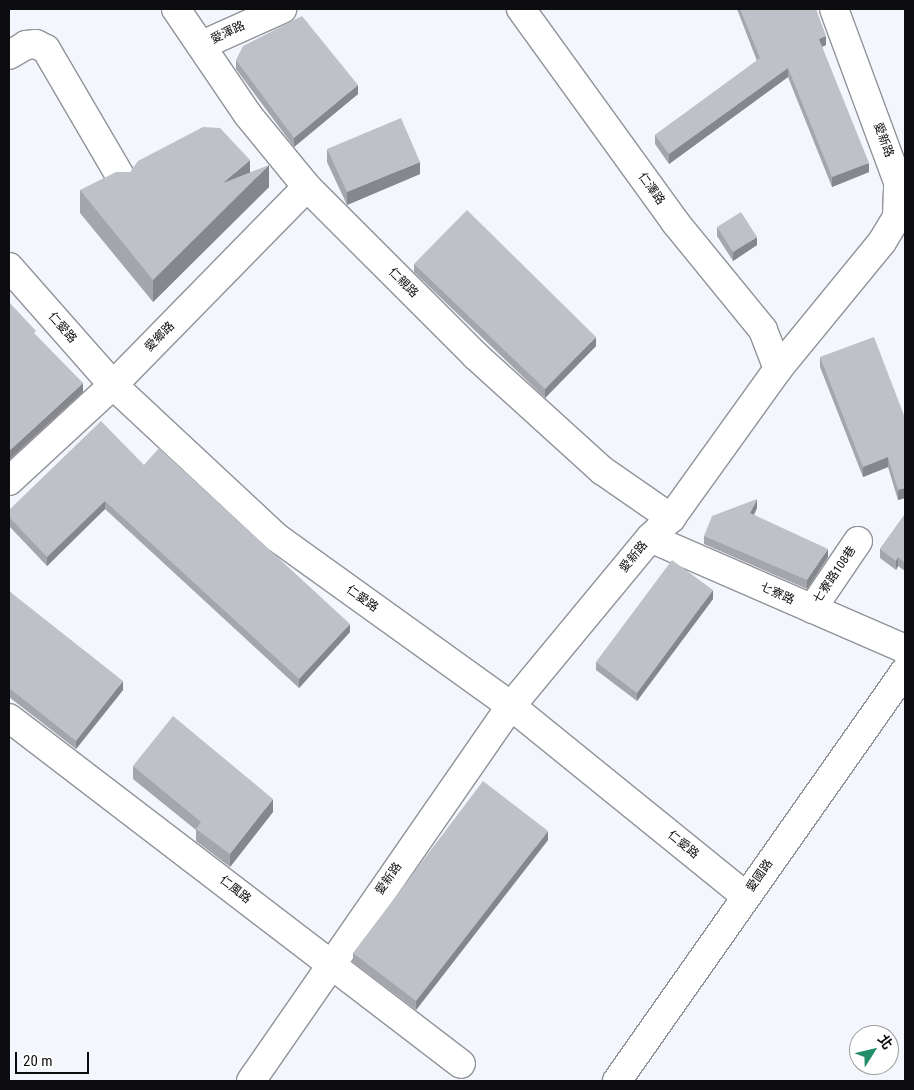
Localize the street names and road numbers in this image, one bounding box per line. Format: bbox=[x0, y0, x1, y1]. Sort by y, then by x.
street label: 愛渾路 bbox=[209, 19, 247, 47]
street label: 愛新路 bbox=[870, 121, 896, 159]
street label: 仁澤路 bbox=[635, 170, 667, 208]
street label: 仁親路 bbox=[385, 265, 421, 301]
street label: 仁愛路 bbox=[45, 310, 79, 346]
street label: 愛鄉路 bbox=[142, 319, 178, 355]
street label: 愛新路 bbox=[617, 538, 651, 576]
street label: 七寮路108巷 bbox=[811, 544, 859, 606]
street label: 七寮路 bbox=[758, 580, 796, 608]
street label: 仁愛路 bbox=[343, 583, 381, 615]
street label: 仁愛路 bbox=[664, 828, 702, 862]
street label: 愛國路 bbox=[744, 857, 776, 895]
street label: 愛新路 bbox=[373, 860, 405, 898]
street label: 仁風路 bbox=[216, 873, 254, 907]

